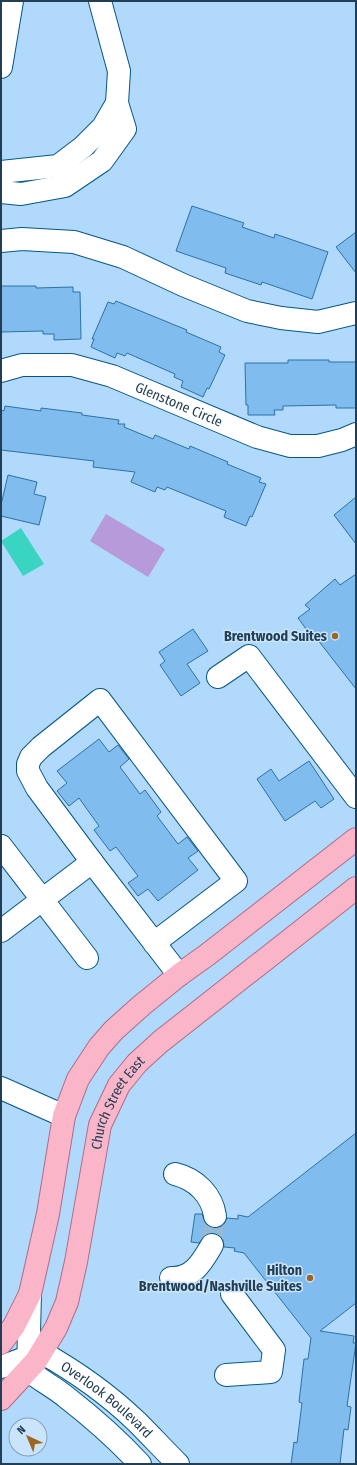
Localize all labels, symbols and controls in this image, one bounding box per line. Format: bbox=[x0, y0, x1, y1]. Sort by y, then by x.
street label: Glenstone Circle bbox=[133, 378, 225, 430]
place label: Brentwood Suites bbox=[224, 628, 327, 645]
marker: Brentwood Suites bbox=[330, 631, 340, 641]
street label: Church Street East bbox=[87, 1052, 148, 1151]
place label: Hilton Brentwood/Nashville Suites bbox=[139, 1262, 302, 1295]
marker: Hilton Brentwood/Nashville Suites bbox=[305, 1273, 315, 1283]
street label: Overlook Boulevard bbox=[58, 1357, 156, 1441]
north arrow bbox=[8, 1417, 48, 1457]
text: N bbox=[15, 1423, 28, 1437]

